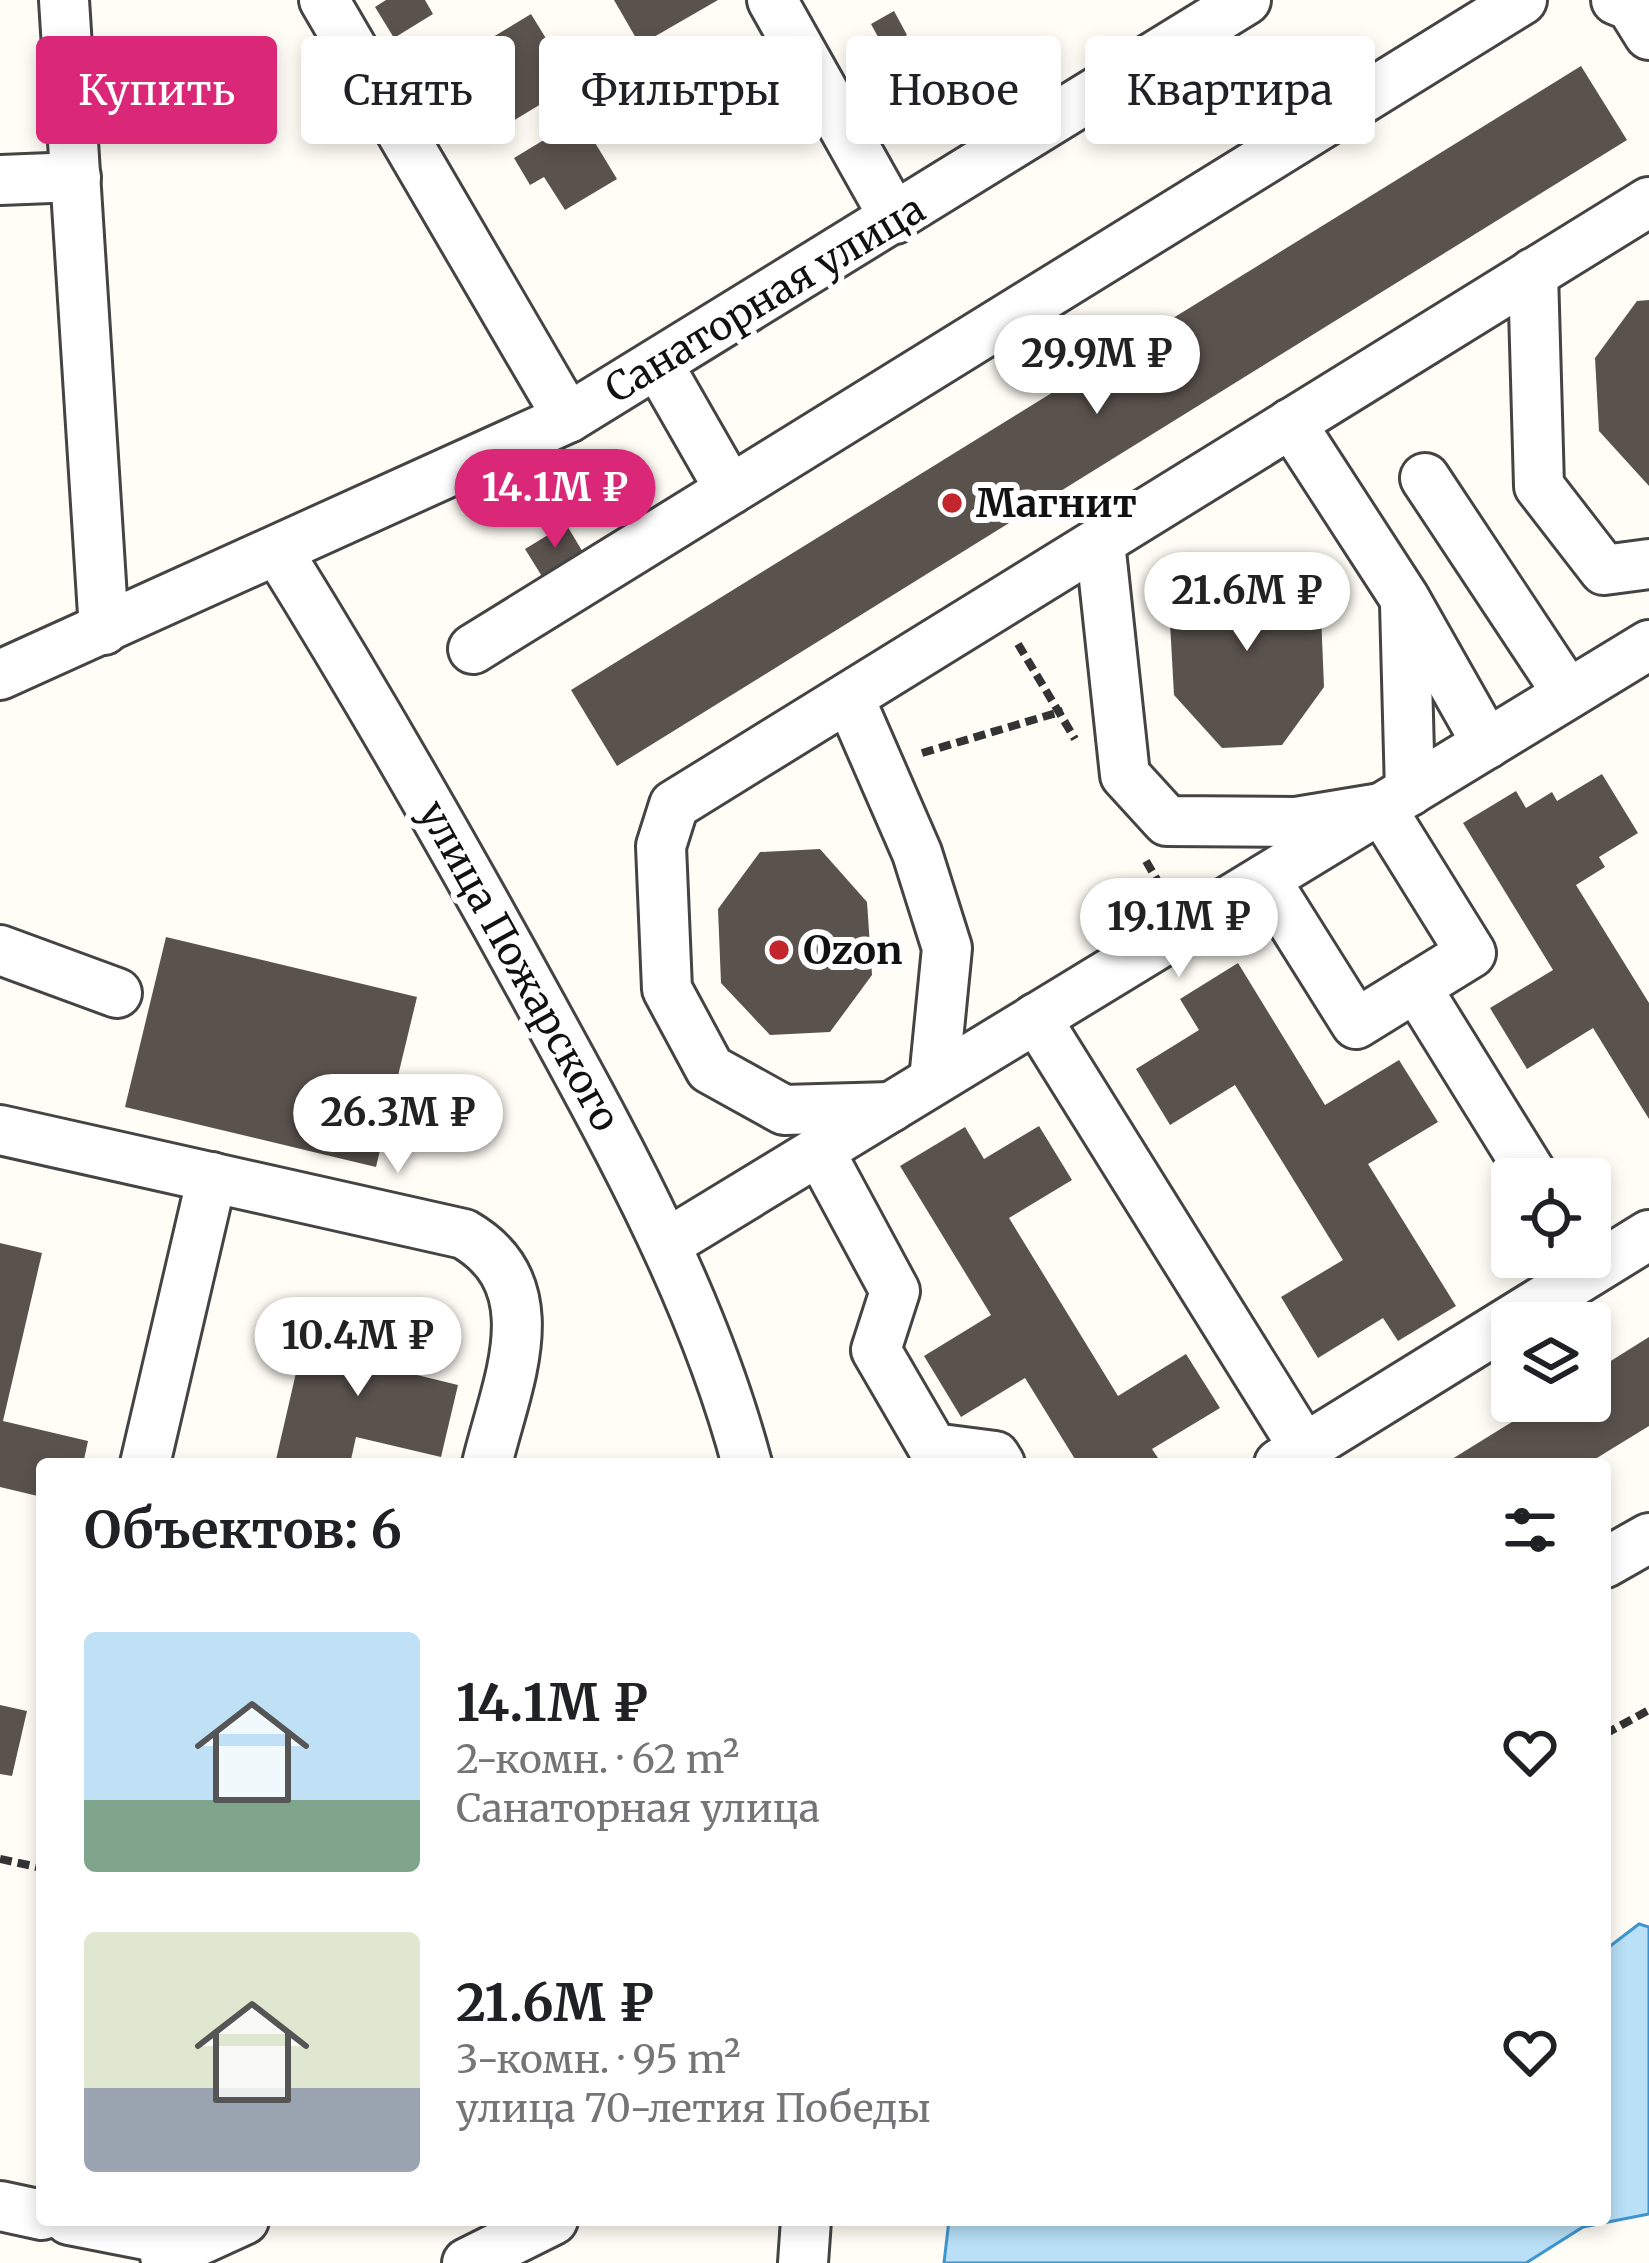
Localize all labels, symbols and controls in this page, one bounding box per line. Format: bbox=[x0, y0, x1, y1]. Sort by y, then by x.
chip: Купить bbox=[36, 36, 277, 144]
chip: Снять bbox=[301, 36, 515, 144]
chip: Фильтры bbox=[539, 36, 822, 144]
chip: Новое bbox=[846, 36, 1061, 144]
chip: Квартира bbox=[1085, 36, 1375, 144]
street label: Санаторная улица bbox=[596, 184, 934, 414]
pin: 29.9M ₽ bbox=[986, 315, 1208, 417]
text: 29.9M ₽ bbox=[1021, 329, 1173, 378]
pin: 14.1M ₽ bbox=[444, 449, 666, 551]
text: 14.1M ₽ bbox=[482, 463, 628, 512]
place label: Магнит bbox=[976, 479, 1137, 528]
marker: Магнит bbox=[939, 490, 965, 516]
pin: 21.6M ₽ bbox=[1136, 552, 1358, 654]
text: 21.6M ₽ bbox=[1171, 566, 1323, 615]
street label: улица Пожарского bbox=[408, 792, 630, 1140]
pin: 19.1M ₽ bbox=[1068, 878, 1290, 980]
text: 19.1M ₽ bbox=[1107, 892, 1251, 941]
place label: Ozon bbox=[803, 926, 903, 975]
marker: Ozon bbox=[766, 937, 792, 963]
pin: 26.3M ₽ bbox=[287, 1074, 509, 1176]
text: 26.3M ₽ bbox=[320, 1088, 476, 1137]
map controls bbox=[1491, 1158, 1611, 1422]
button: locate bbox=[1491, 1158, 1611, 1278]
pin: 10.4M ₽ bbox=[247, 1297, 469, 1399]
button: layers bbox=[1491, 1302, 1611, 1422]
text: 10.4M ₽ bbox=[282, 1311, 434, 1360]
icon: filters bbox=[1497, 1497, 1563, 1563]
text: Объектов: 6 bbox=[84, 1498, 402, 1562]
text: 14.1M ₽ bbox=[456, 1671, 648, 1735]
icon: home bbox=[180, 1680, 324, 1824]
icon: heart bbox=[1497, 1719, 1563, 1785]
text: 2-комн. · 62 m² bbox=[456, 1735, 739, 1784]
text: Санаторная улица bbox=[456, 1784, 820, 1833]
text: 21.6M ₽ bbox=[456, 1971, 654, 2035]
icon: home bbox=[180, 1980, 324, 2124]
icon: heart bbox=[1497, 2019, 1563, 2085]
text: 3-комн. · 95 m² bbox=[456, 2035, 741, 2084]
text: улица 70-летия Победы bbox=[456, 2084, 931, 2133]

